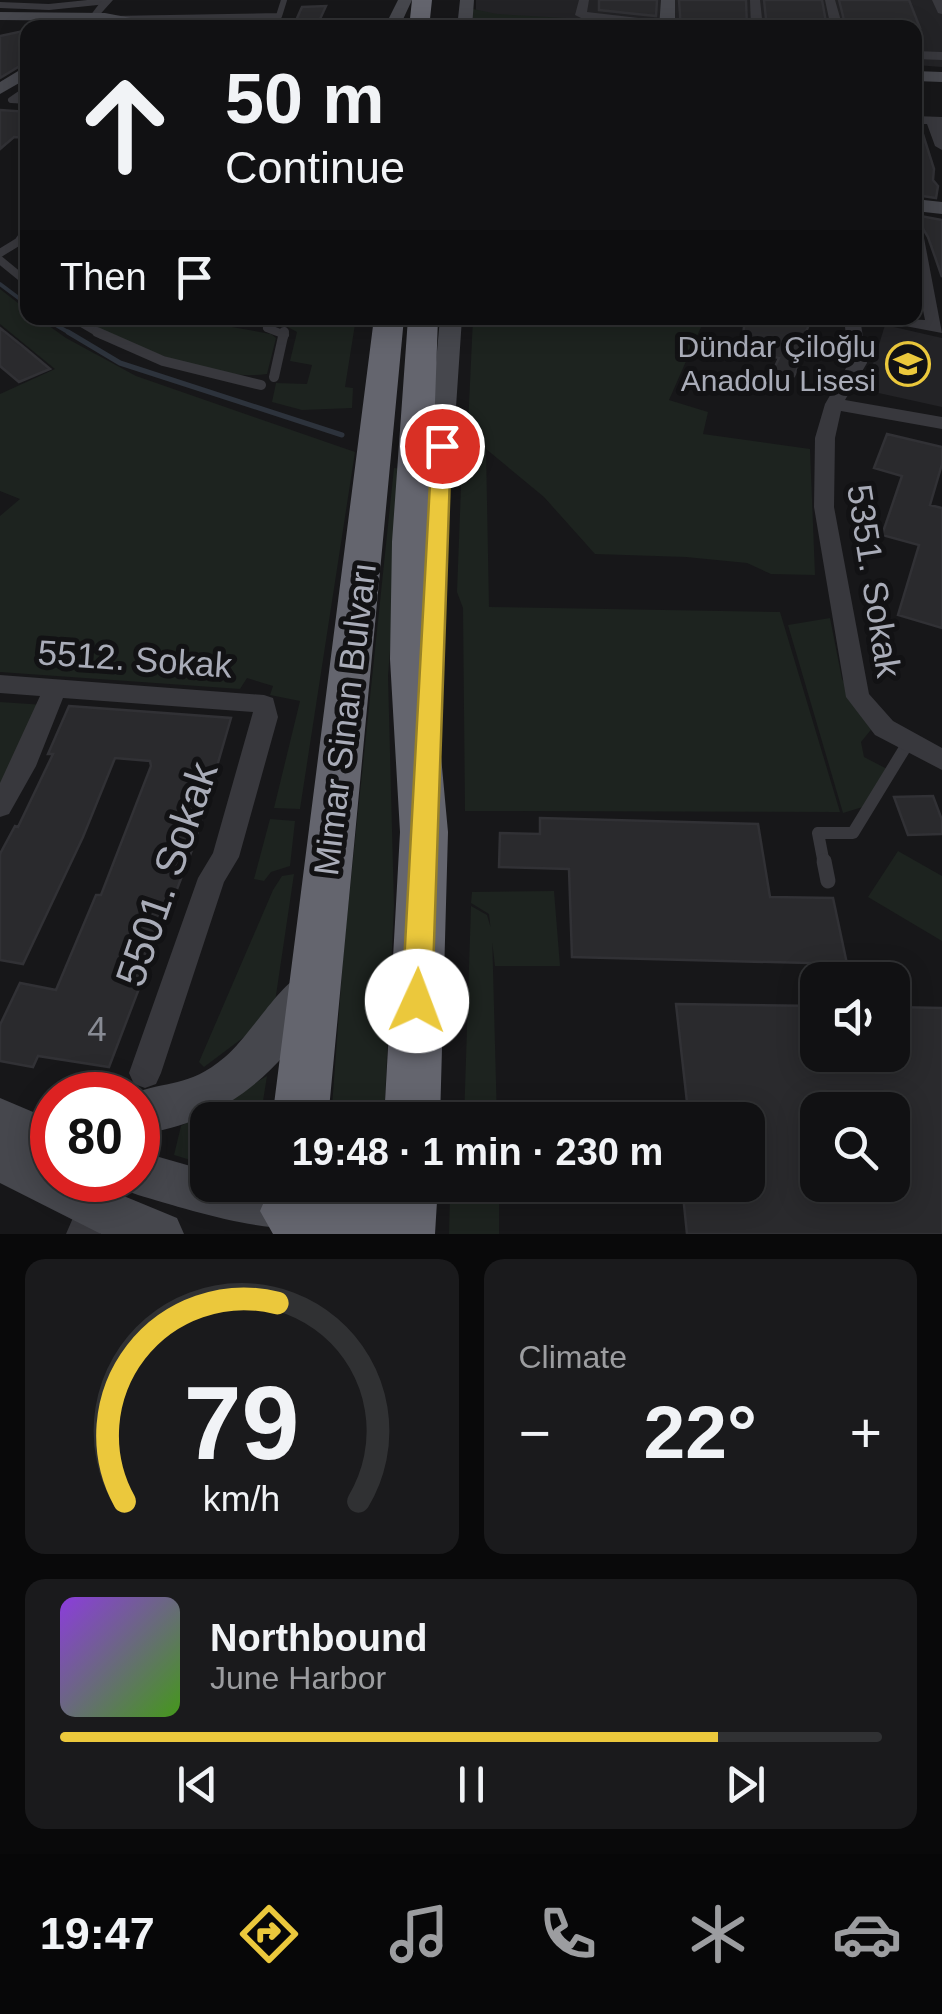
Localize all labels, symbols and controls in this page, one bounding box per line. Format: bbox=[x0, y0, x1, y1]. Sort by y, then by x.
icon: ahead bbox=[60, 60, 190, 190]
text: 50 m bbox=[225, 60, 385, 138]
text: Continue bbox=[225, 142, 405, 193]
icon: arrive bbox=[167, 250, 222, 305]
text: Then bbox=[60, 256, 147, 298]
place label: Dündar Çiloğlu Anadolu Lisesi bbox=[678, 330, 876, 397]
school or university icon: Dündar Çiloğlu Anadolu Lisesi bbox=[885, 341, 931, 387]
pin bbox=[400, 404, 485, 489]
icon: arrive bbox=[415, 419, 470, 474]
street label: 5351. Sokak bbox=[840, 482, 909, 681]
street label: Mimar Sinan Bulvarı bbox=[306, 560, 383, 878]
street label: 5512. Sokak bbox=[37, 632, 234, 685]
street label: 5501. Sokak bbox=[106, 755, 227, 992]
position arrow bbox=[365, 949, 469, 1053]
map controls bbox=[800, 962, 910, 1202]
button: sound bbox=[800, 962, 910, 1072]
house number: 4 bbox=[87, 1009, 107, 1048]
speed limit sign: 80 bbox=[30, 1072, 160, 1202]
button: search bbox=[800, 1092, 910, 1202]
text: 19:48 · 1 min · 230 m bbox=[292, 1131, 663, 1173]
text: Climate bbox=[519, 1339, 627, 1375]
text: 79 bbox=[184, 1365, 300, 1481]
text: 22° bbox=[644, 1390, 757, 1474]
text: − bbox=[519, 1402, 551, 1464]
text: + bbox=[850, 1402, 882, 1464]
text: km/h bbox=[203, 1479, 280, 1519]
text: Northbound bbox=[210, 1617, 427, 1659]
text: June Harbor bbox=[210, 1660, 386, 1696]
icon: previous bbox=[170, 1757, 225, 1812]
icon: pause bbox=[444, 1757, 499, 1812]
icon: next bbox=[718, 1757, 773, 1812]
icon: directions bbox=[234, 1899, 304, 1969]
icon: music bbox=[384, 1899, 454, 1969]
icon: phone bbox=[533, 1899, 603, 1969]
icon: climate bbox=[683, 1899, 753, 1969]
icon: car bbox=[832, 1899, 902, 1969]
text: 19:47 bbox=[40, 1908, 155, 1959]

